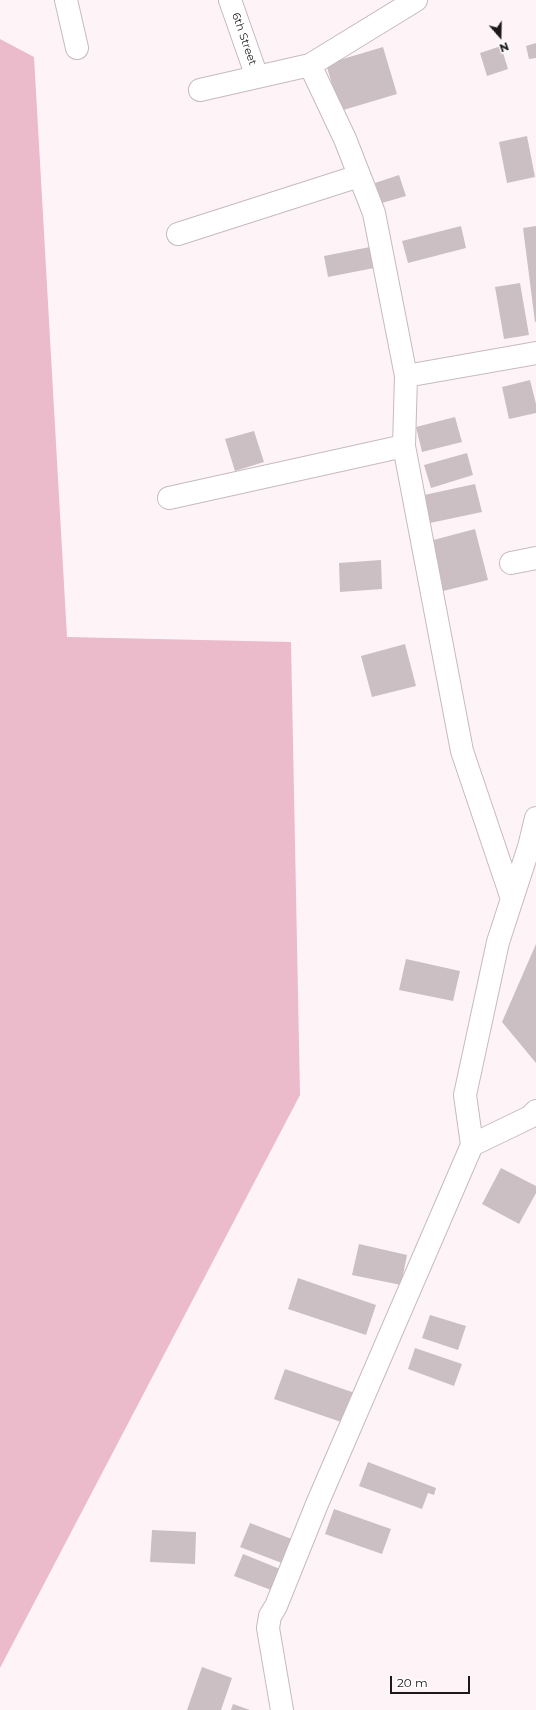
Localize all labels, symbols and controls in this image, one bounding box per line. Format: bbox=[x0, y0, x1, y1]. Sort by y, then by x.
street label: 6th Street bbox=[229, 11, 259, 67]
north arrow bbox=[480, 16, 520, 56]
text: N bbox=[498, 39, 511, 55]
scale bar bbox=[392, 1668, 472, 1694]
text: 20 m bbox=[397, 1675, 428, 1690]

